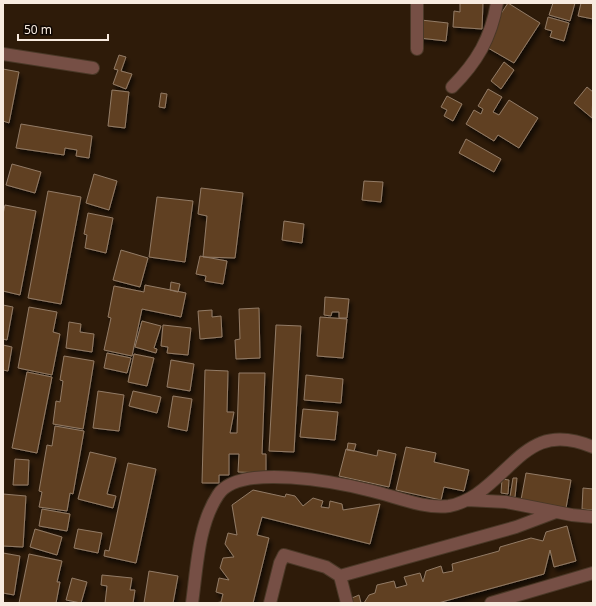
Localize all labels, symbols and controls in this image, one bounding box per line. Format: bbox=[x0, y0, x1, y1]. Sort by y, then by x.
scale bar bbox=[18, 16, 108, 42]
text: 50 m bbox=[24, 21, 52, 38]

